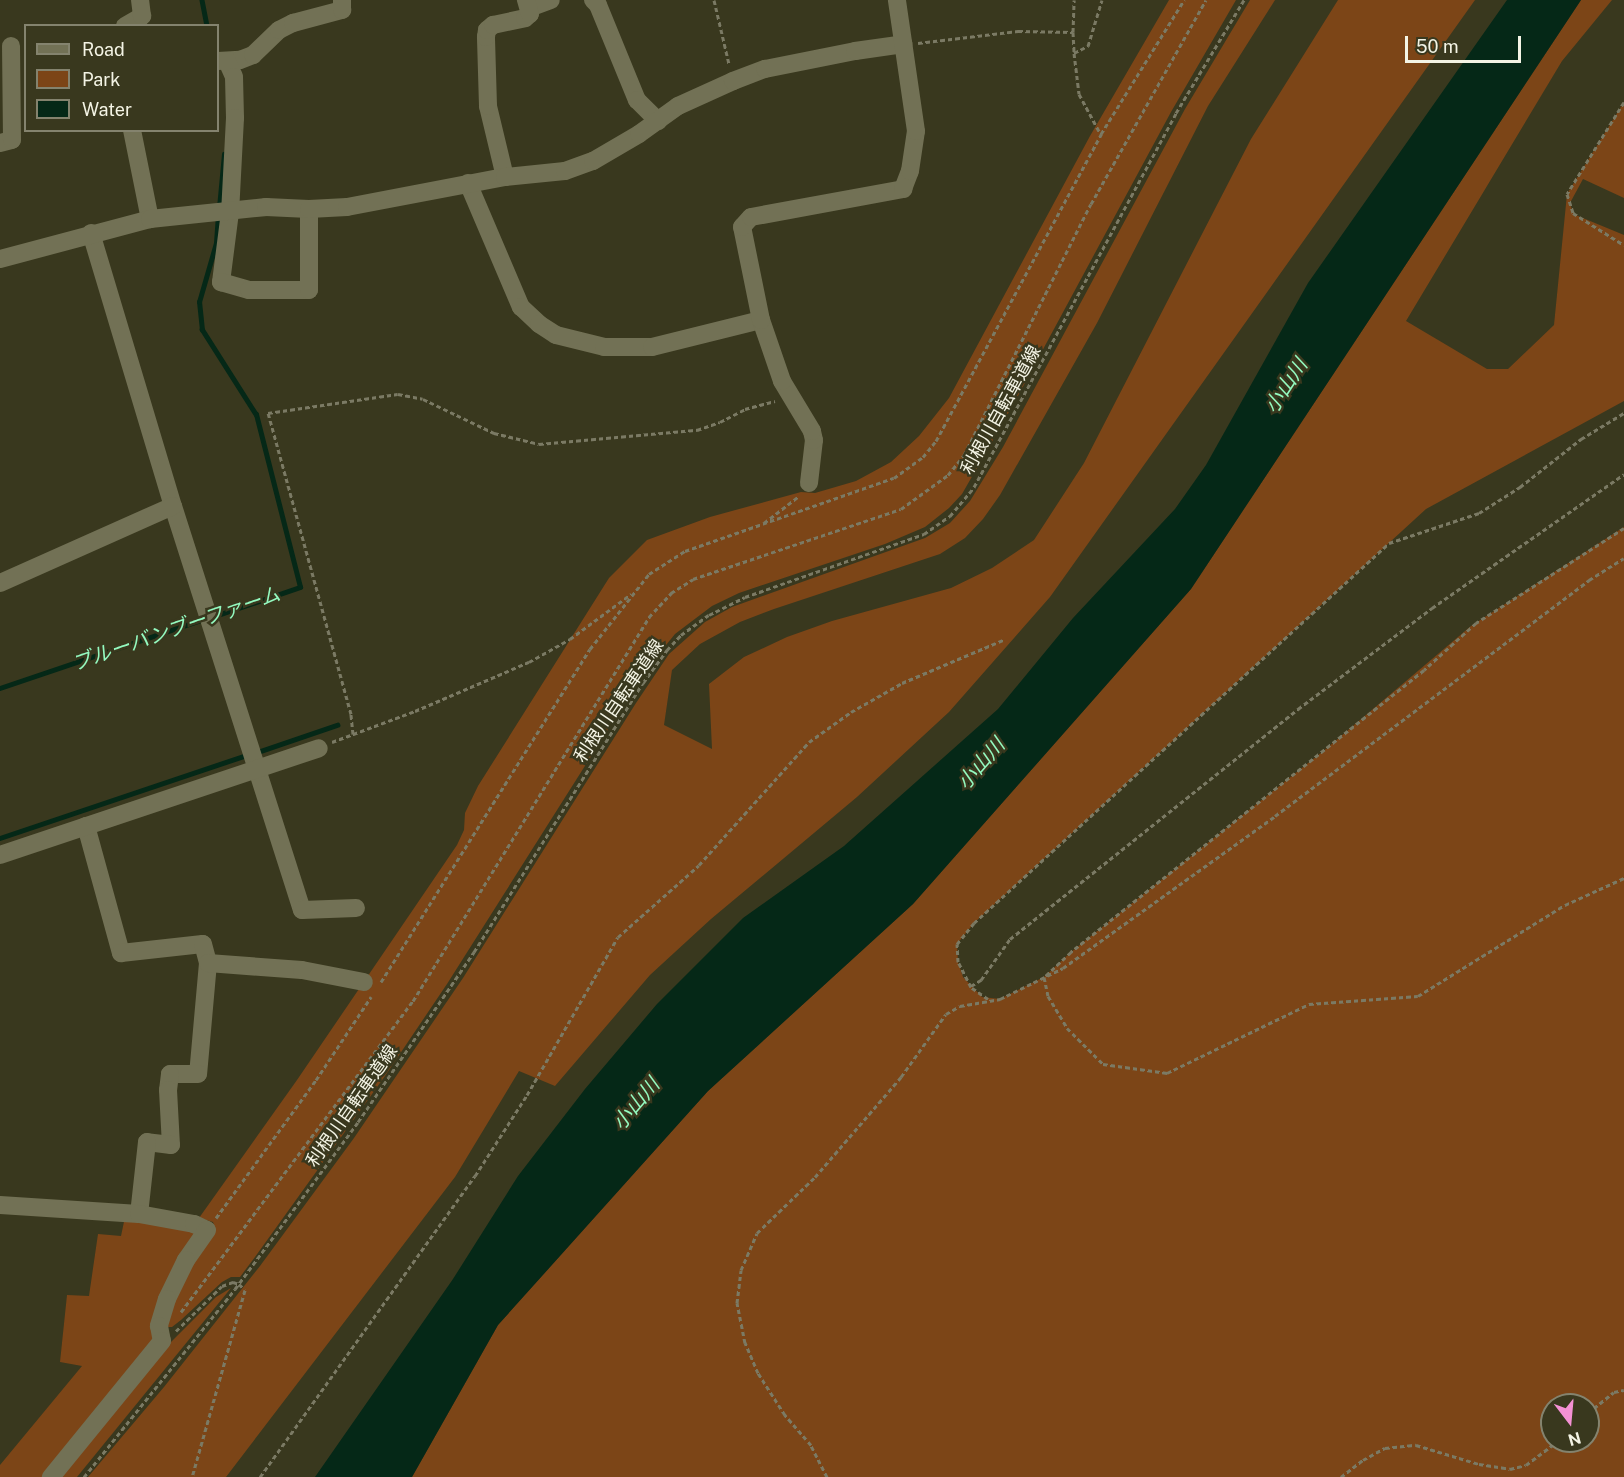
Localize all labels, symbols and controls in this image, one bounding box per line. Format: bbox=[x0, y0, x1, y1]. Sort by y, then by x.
legend bbox=[24, 24, 219, 132]
scale bar bbox=[1408, 24, 1524, 62]
text: 50 m bbox=[1416, 36, 1459, 57]
text: Road bbox=[82, 39, 125, 60]
text: Park bbox=[82, 69, 120, 90]
text: Water bbox=[82, 99, 132, 120]
street label: 利根川自転車道線 bbox=[957, 342, 1045, 478]
water label: 小山川 bbox=[1260, 354, 1312, 418]
water label: ブルーバンブーファーム bbox=[68, 582, 284, 676]
street label: 利根川自転車道線 bbox=[570, 635, 668, 767]
water label: 小山川 bbox=[952, 733, 1010, 795]
street label: 利根川自転車道線 bbox=[302, 1041, 402, 1171]
water label: 小山川 bbox=[608, 1073, 664, 1135]
north arrow bbox=[1540, 1393, 1600, 1453]
text: N bbox=[1566, 1428, 1583, 1450]

